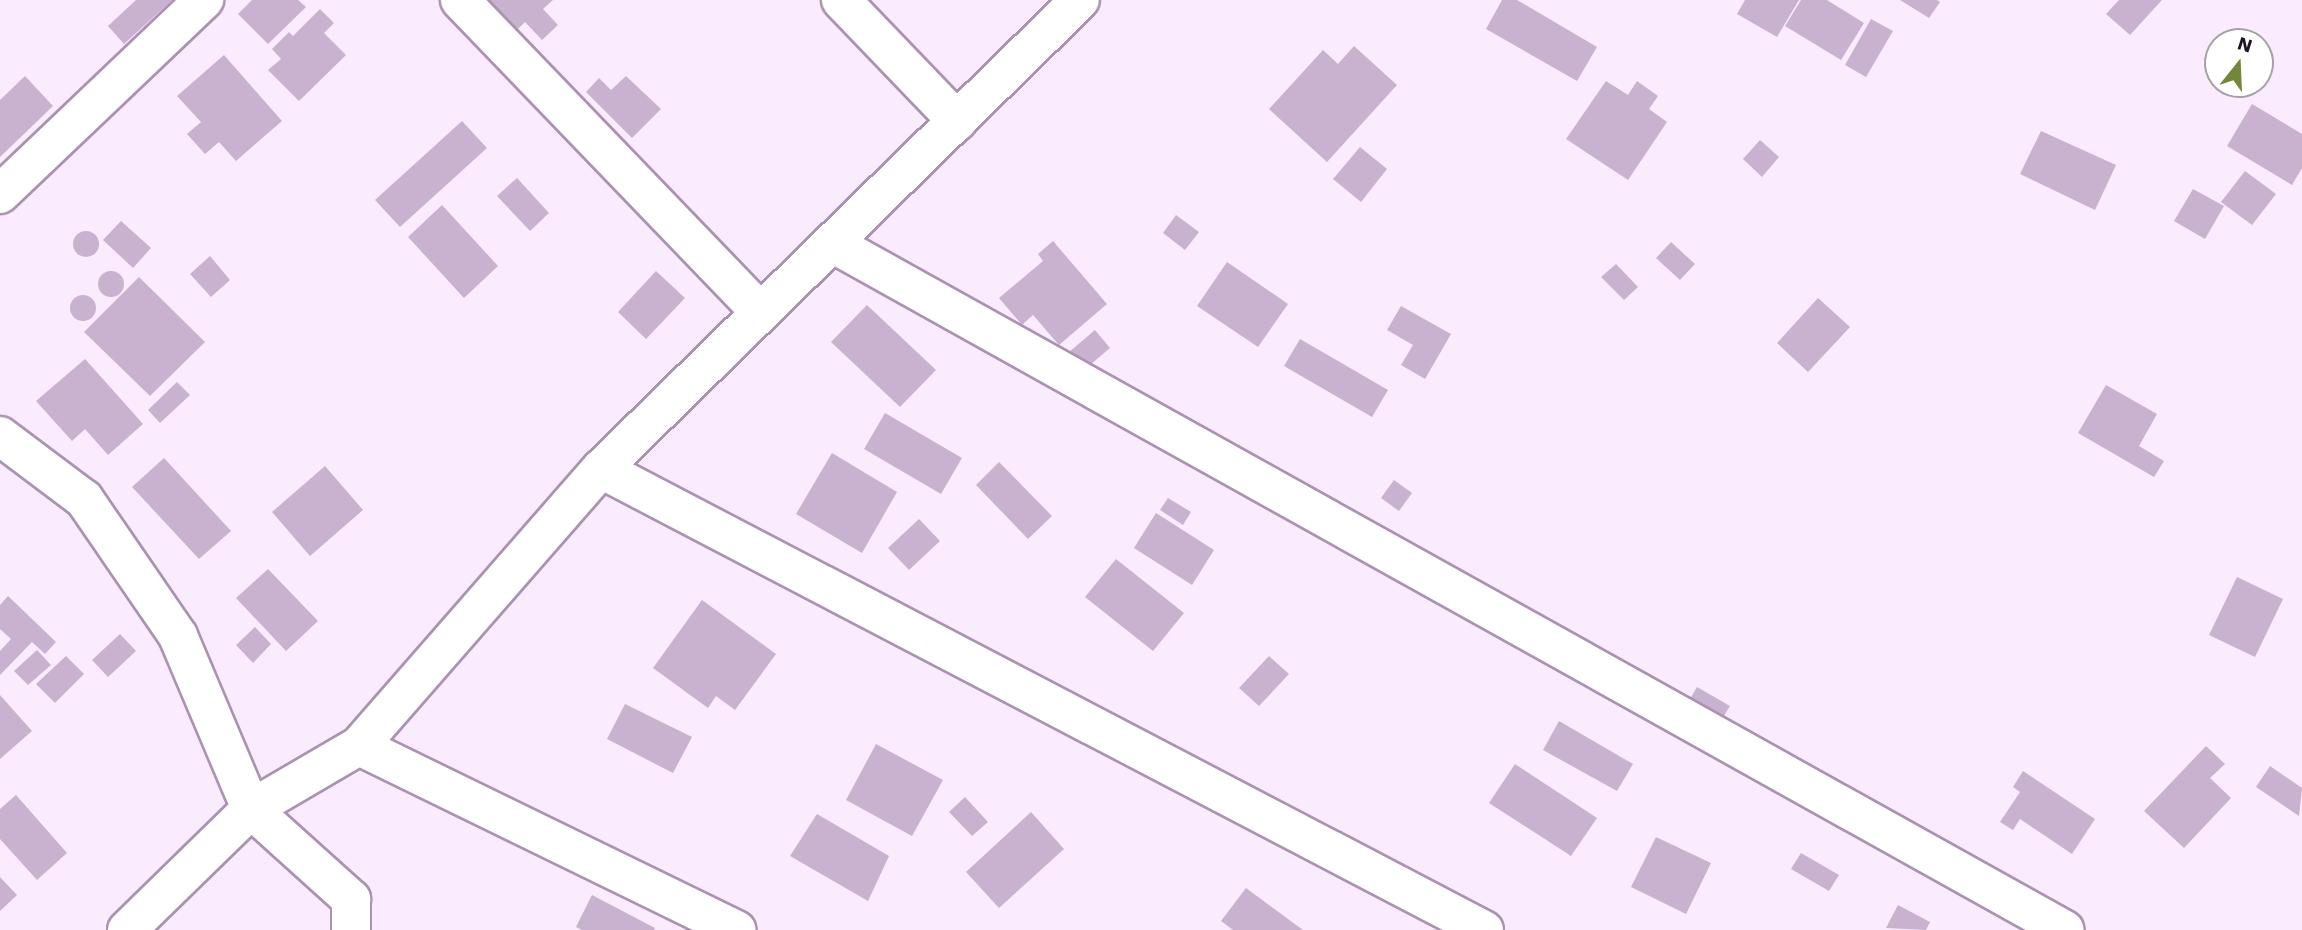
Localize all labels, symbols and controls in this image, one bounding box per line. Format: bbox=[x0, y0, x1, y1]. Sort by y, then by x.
north arrow bbox=[2204, 28, 2274, 98]
text: N bbox=[2235, 31, 2255, 58]

